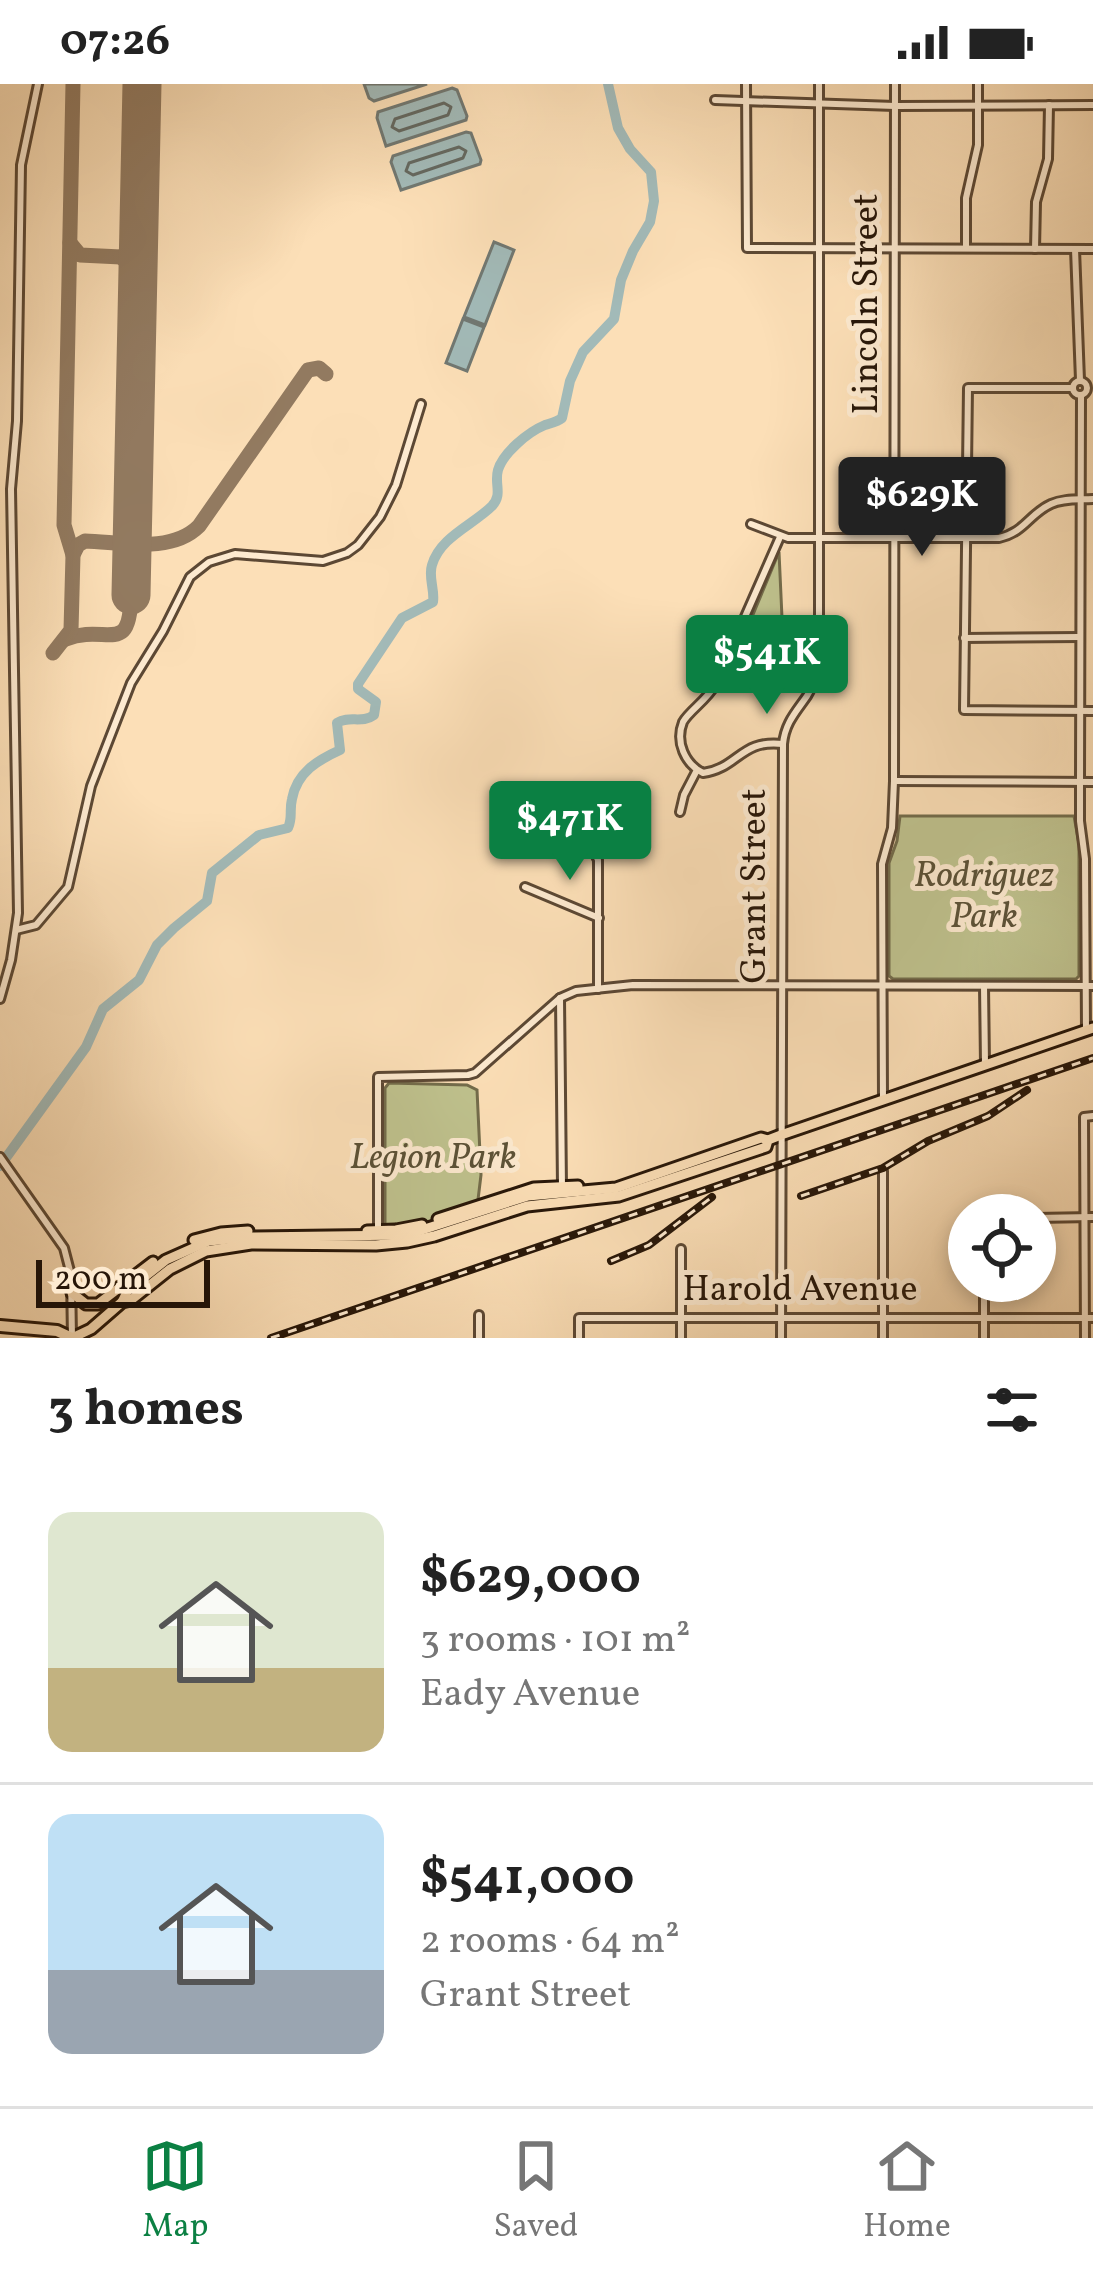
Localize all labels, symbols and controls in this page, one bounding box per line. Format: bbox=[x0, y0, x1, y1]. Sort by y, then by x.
text: 07:26 bbox=[60, 11, 170, 74]
street label: Lincoln Street bbox=[843, 193, 893, 415]
pin: $629K bbox=[838, 457, 1006, 559]
text: $629K bbox=[865, 469, 979, 523]
pin: $541K bbox=[683, 615, 851, 717]
text: $541K bbox=[713, 627, 821, 681]
pin: $471K bbox=[486, 781, 654, 883]
street label: Grant Street bbox=[731, 788, 781, 984]
text: $471K bbox=[516, 793, 624, 847]
park label: Rodriguez Park bbox=[914, 852, 1054, 943]
park label: Legion Park bbox=[350, 1134, 516, 1184]
map controls bbox=[948, 1194, 1056, 1302]
button: locate bbox=[948, 1194, 1056, 1302]
scale bar bbox=[36, 1254, 210, 1307]
text: 200 m bbox=[54, 1258, 148, 1304]
street label: Harold Avenue bbox=[683, 1266, 917, 1316]
text: 3 homes bbox=[48, 1375, 244, 1446]
icon: filters bbox=[979, 1377, 1045, 1443]
text: $629,000 bbox=[420, 1543, 641, 1614]
icon: home bbox=[144, 1560, 288, 1704]
text: 3 rooms · 101 m² bbox=[420, 1614, 691, 1668]
text: Eady Avenue bbox=[420, 1668, 640, 1722]
text: $541,000 bbox=[420, 1844, 634, 1915]
icon: home bbox=[144, 1862, 288, 2006]
text: 2 rooms · 64 m² bbox=[420, 1915, 680, 1969]
text: Grant Street bbox=[420, 1969, 631, 2023]
tab: Map bbox=[142, 2133, 209, 2251]
tab: Saved bbox=[493, 2133, 578, 2251]
tab: Home bbox=[863, 2133, 951, 2251]

